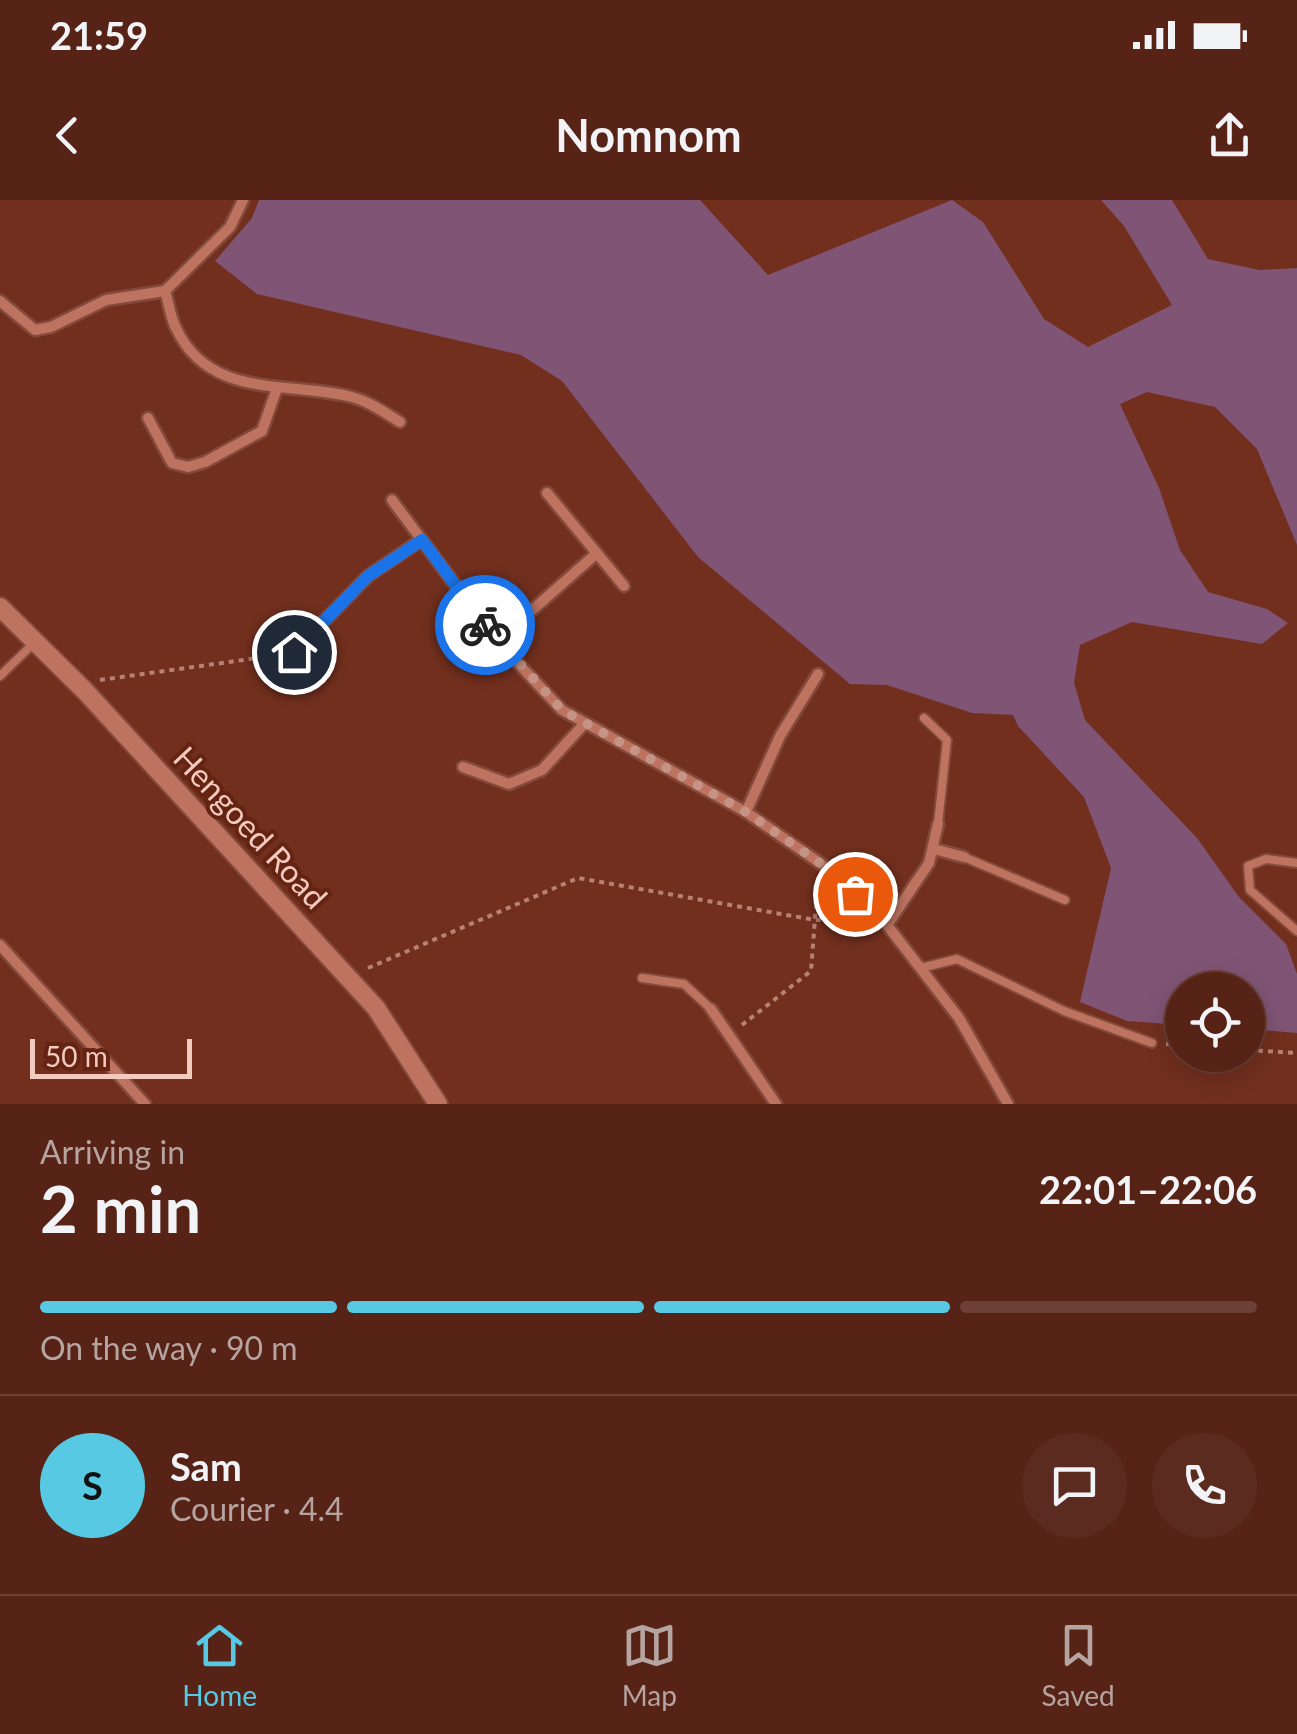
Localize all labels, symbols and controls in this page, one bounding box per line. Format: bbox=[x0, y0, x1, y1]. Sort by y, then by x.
text: 21:59 bbox=[50, 12, 148, 58]
icon: back bbox=[40, 108, 95, 163]
text: Nomnom bbox=[555, 108, 742, 162]
icon: share bbox=[1202, 108, 1257, 163]
courier bbox=[435, 575, 535, 675]
icon: bike bbox=[458, 598, 513, 653]
pin bbox=[252, 610, 337, 695]
icon: home bbox=[267, 625, 322, 680]
street label: Hengoed Road bbox=[166, 738, 336, 916]
pin bbox=[813, 852, 898, 937]
icon: bag bbox=[828, 867, 883, 922]
map controls bbox=[1165, 972, 1265, 1072]
button: locate bbox=[1165, 972, 1265, 1072]
scale bar bbox=[30, 1034, 192, 1078]
text: 50 m bbox=[45, 1039, 108, 1073]
text: Arriving in bbox=[40, 1132, 185, 1171]
text: 22:01–22:06 bbox=[1039, 1166, 1257, 1212]
text: 2 min bbox=[40, 1169, 201, 1247]
text: On the way · 90 m bbox=[40, 1328, 298, 1367]
button: chat bbox=[1022, 1433, 1127, 1538]
button: phone bbox=[1152, 1433, 1257, 1538]
text: Sam bbox=[170, 1443, 242, 1489]
text: S bbox=[82, 1462, 103, 1508]
text: Courier · 4.4 bbox=[170, 1489, 344, 1528]
tab: Home bbox=[182, 1618, 257, 1712]
tab: Map bbox=[622, 1618, 677, 1712]
tab: Saved bbox=[1042, 1618, 1115, 1712]

